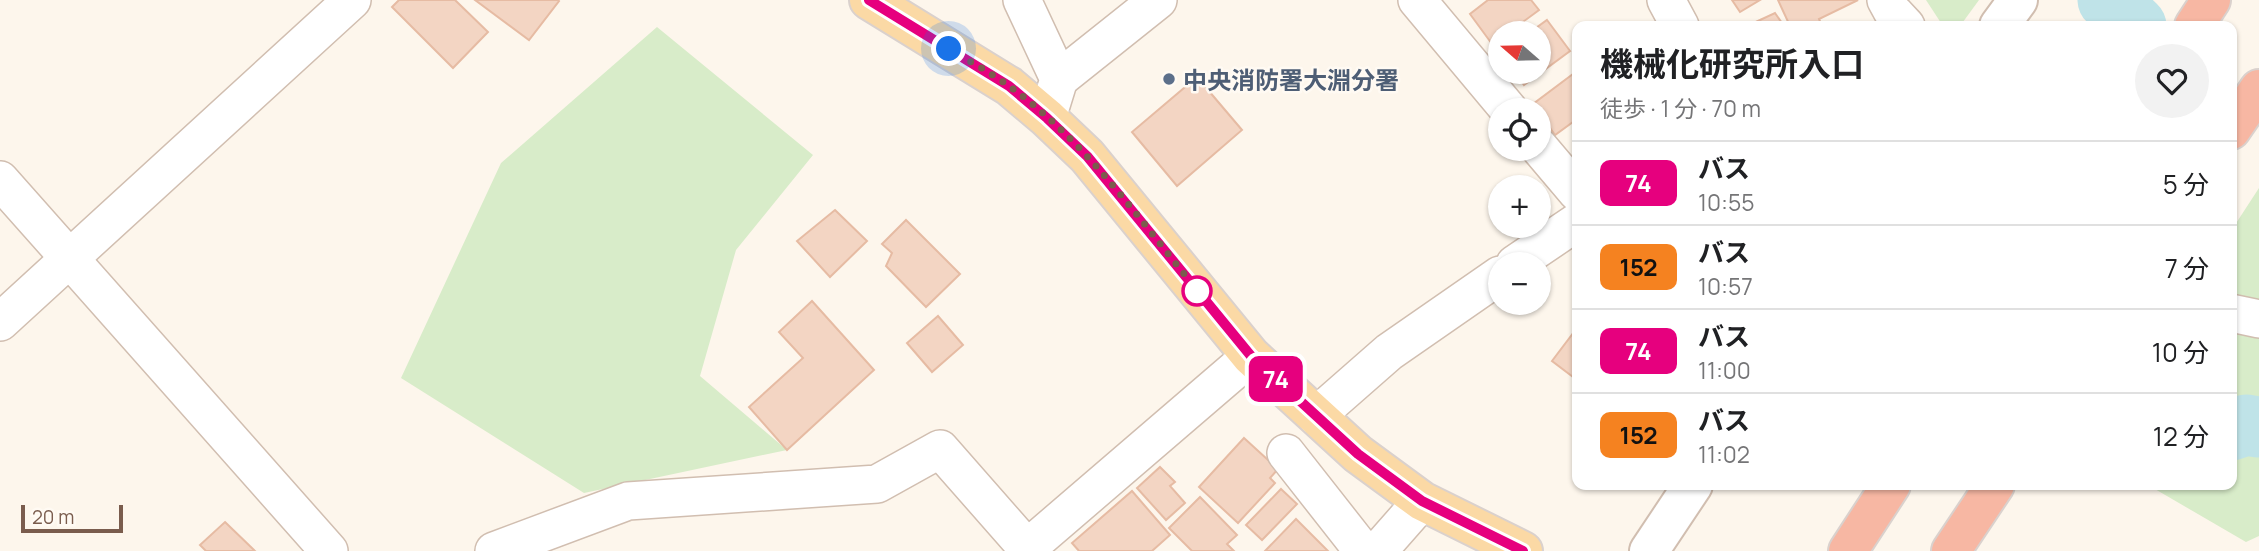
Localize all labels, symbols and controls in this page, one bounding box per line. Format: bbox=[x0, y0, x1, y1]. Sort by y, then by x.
north arrow bbox=[1488, 21, 1550, 84]
map controls bbox=[1488, 21, 1551, 315]
your location bbox=[931, 31, 966, 66]
text: 機械化研究所入口 bbox=[1600, 41, 1864, 86]
button: heart bbox=[2135, 44, 2209, 118]
place label: 中央消防署大淵分署 bbox=[1183, 63, 1399, 96]
marker: 中央消防署大淵分署 bbox=[1161, 71, 1177, 87]
text: 徒歩 · 1 分 · 70 m bbox=[1600, 92, 1761, 124]
button: locate bbox=[1488, 98, 1551, 161]
text: バス bbox=[1698, 150, 1750, 186]
text: 74 bbox=[1625, 166, 1652, 199]
text: 5 分 bbox=[2163, 166, 2209, 202]
button: + bbox=[1488, 175, 1551, 238]
text: 10:55 bbox=[1698, 186, 1754, 218]
text: バス bbox=[1698, 234, 1750, 270]
text: 152 bbox=[1619, 250, 1658, 283]
text: 7 分 bbox=[2165, 250, 2209, 286]
button: − bbox=[1488, 252, 1551, 315]
text: 10:57 bbox=[1698, 270, 1753, 302]
unlabelled marker bbox=[1182, 276, 1212, 306]
text: バス bbox=[1698, 318, 1750, 354]
text: 74 bbox=[1625, 334, 1652, 367]
text: 10 分 bbox=[2152, 334, 2209, 370]
text: 11:00 bbox=[1698, 354, 1751, 386]
line badge: 74 bbox=[1244, 356, 1308, 402]
text: 74 bbox=[1263, 362, 1289, 395]
text: バス bbox=[1698, 402, 1750, 438]
text: 152 bbox=[1619, 418, 1658, 451]
text: 12 分 bbox=[2153, 418, 2209, 454]
text: 11:02 bbox=[1698, 438, 1750, 470]
scale bar bbox=[21, 502, 122, 534]
text: 20 m bbox=[32, 504, 74, 530]

